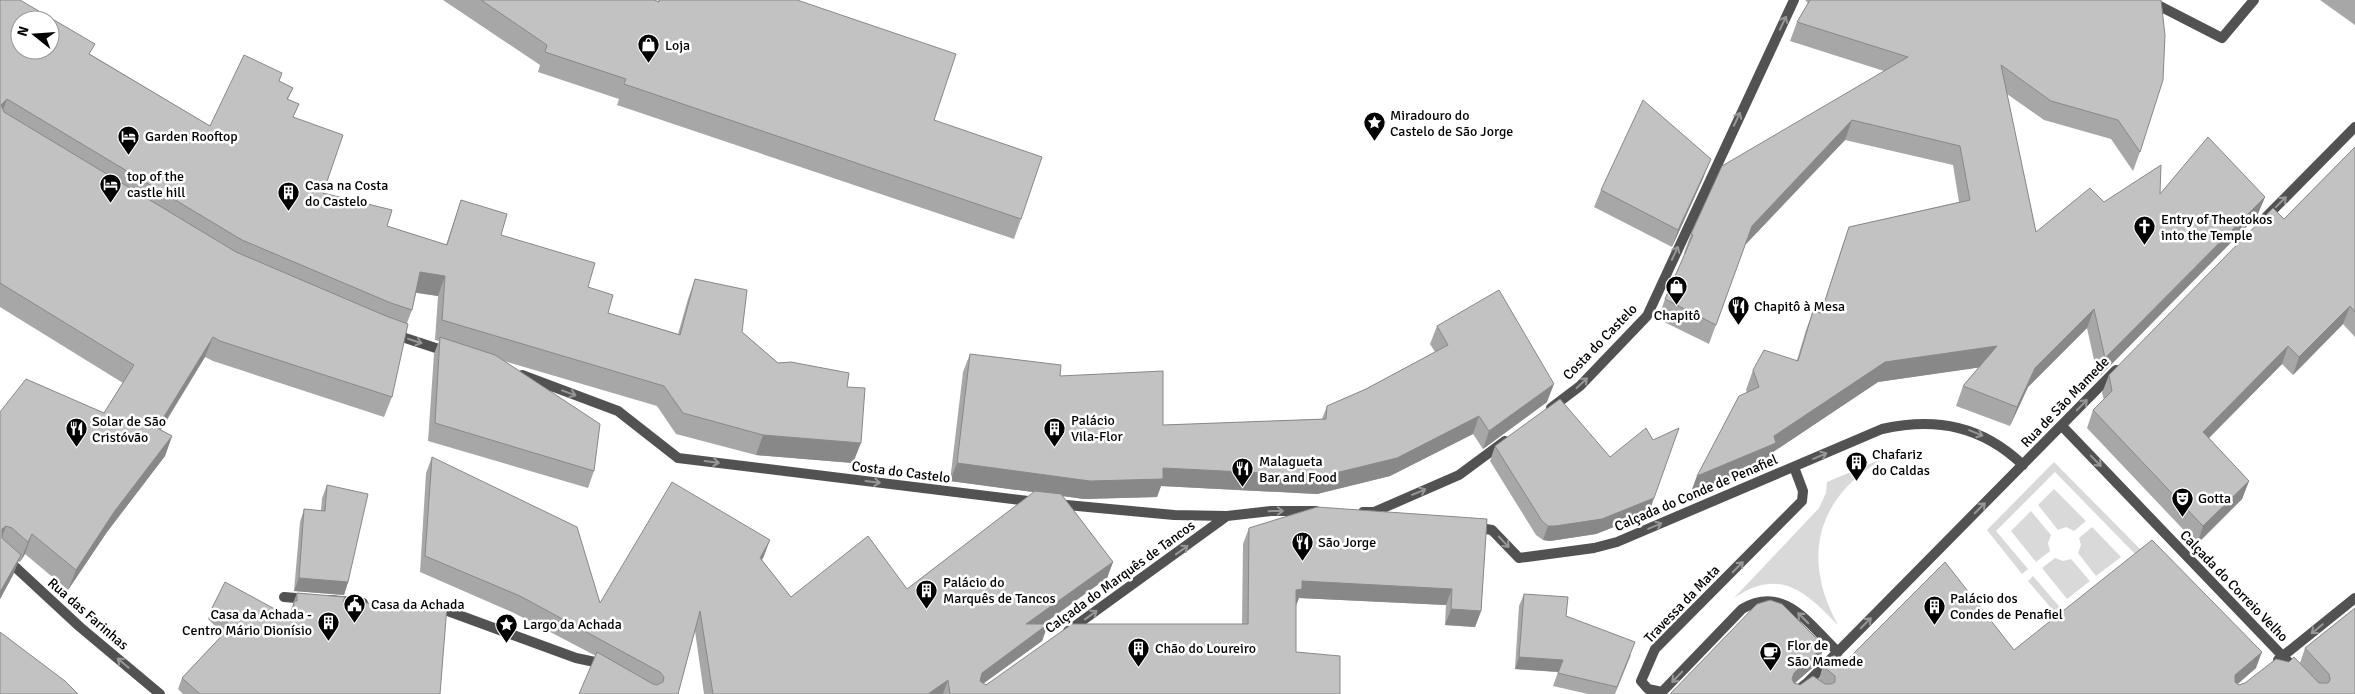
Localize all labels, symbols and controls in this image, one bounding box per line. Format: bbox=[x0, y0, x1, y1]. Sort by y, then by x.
north arrow bbox=[10, 10, 60, 60]
one-way arrow bbox=[1779, 16, 1788, 31]
text: N bbox=[13, 24, 33, 38]
shop icon: Loja bbox=[637, 33, 661, 64]
place label: Loja bbox=[665, 37, 690, 54]
place label: Miradouro do Castelo de São Jorge bbox=[1390, 107, 1513, 140]
place icon: Miradouro do Castelo de São Jorge bbox=[1362, 111, 1386, 142]
one-way arrow bbox=[1733, 112, 1742, 127]
hotel icon: Garden Rooftop bbox=[117, 124, 141, 155]
place label: Garden Rooftop bbox=[145, 128, 238, 145]
place label: top of the castle hill bbox=[127, 168, 185, 201]
hotel icon: top of the castle hill bbox=[99, 172, 123, 203]
place label: Casa na Costa do Castelo bbox=[305, 177, 388, 210]
building icon: Casa na Costa do Castelo bbox=[277, 181, 301, 212]
one-way arrow bbox=[2275, 196, 2288, 208]
place label: Entry of Theotokos into the Temple bbox=[2161, 211, 2272, 244]
church icon: Entry of Theotokos into the Temple bbox=[2133, 215, 2157, 246]
one-way arrow bbox=[1671, 246, 1681, 261]
shop icon: Chapitô bbox=[1665, 275, 1689, 306]
restaurant icon: Chapitô à Mesa bbox=[1726, 294, 1750, 325]
place label: Chapitô à Mesa bbox=[1754, 298, 1845, 315]
street label: Costa do Castelo bbox=[1559, 300, 1641, 384]
place label: Chapitô bbox=[1654, 307, 1700, 324]
one-way arrow bbox=[406, 337, 422, 347]
street label: Rua de São Mamede bbox=[2017, 353, 2113, 451]
one-way arrow bbox=[1576, 377, 1588, 389]
one-way arrow bbox=[561, 389, 576, 398]
one-way arrow bbox=[2076, 399, 2088, 411]
place label: Palácio Vila-Flor bbox=[1071, 412, 1124, 445]
place label: Solar de São Cristóvão bbox=[92, 413, 166, 446]
building icon: Palácio Vila-Flor bbox=[1043, 416, 1067, 447]
restaurant icon: Solar de São Cristóvão bbox=[64, 417, 88, 448]
one-way arrow bbox=[1968, 430, 1983, 439]
place label: Chafariz do Caldas bbox=[1872, 446, 1930, 479]
one-way arrow bbox=[1812, 450, 1827, 460]
building icon: Chafariz do Caldas bbox=[1844, 450, 1868, 481]
street label: Calçada do Conde de Penafiel bbox=[1612, 451, 1780, 535]
place label: Malagueta Bar and Food bbox=[1259, 453, 1337, 486]
one-way arrow bbox=[2090, 455, 2102, 467]
one-way arrow bbox=[703, 457, 719, 467]
restaurant icon: Malagueta Bar and Food bbox=[1231, 457, 1255, 488]
street label: Costa do Castelo bbox=[851, 458, 951, 486]
one-way arrow bbox=[865, 477, 881, 487]
theatre icon: Gotta bbox=[2170, 486, 2194, 517]
one-way arrow bbox=[1411, 487, 1426, 497]
place label: Gotta bbox=[2198, 490, 2231, 507]
one-way arrow bbox=[1974, 502, 1986, 514]
one-way arrow bbox=[1268, 507, 1284, 516]
street label: Calçada do Marquês de Tancos bbox=[1042, 517, 1198, 637]
one-way arrow bbox=[1647, 520, 1662, 530]
street label: Calçada do Correio Velho bbox=[2176, 527, 2292, 645]
restaurant icon: São Jorge bbox=[1290, 530, 1314, 561]
place label: São Jorge bbox=[1318, 534, 1376, 551]
one-way arrow bbox=[1498, 536, 1510, 548]
one-way arrow bbox=[1175, 544, 1188, 555]
one-way arrow bbox=[1731, 561, 1744, 573]
street label: Travessa da Mata bbox=[1641, 562, 1723, 646]
street label: Rua das Farinhas bbox=[44, 574, 132, 654]
place label: Palácio do Marquês de Tancos bbox=[943, 574, 1056, 607]
building icon: Palácio do Marquês de Tancos bbox=[915, 578, 939, 609]
place label: Palácio dos Condes de Penafiel bbox=[1950, 590, 2063, 623]
public building icon: Casa da Achada bbox=[343, 592, 367, 623]
building icon: Palácio dos Condes de Penafiel bbox=[1922, 594, 1946, 625]
place label: Casa da Achada bbox=[371, 596, 465, 613]
place label: Casa da Achada - Centro Mário Dionísio bbox=[182, 606, 312, 639]
building icon: Casa da Achada - Centro Mário Dionísio bbox=[316, 610, 340, 641]
one-way arrow bbox=[1084, 610, 1098, 620]
place icon: Largo da Achada bbox=[495, 612, 519, 643]
one-way arrow bbox=[1796, 612, 1809, 624]
place label: Largo da Achada bbox=[523, 616, 622, 633]
one-way arrow bbox=[1860, 617, 1872, 630]
one-way arrow bbox=[2311, 624, 2324, 635]
building icon: Chão do Loureiro bbox=[1127, 636, 1151, 667]
place label: Flor de São Mamede bbox=[1787, 637, 1863, 670]
place label: Chão do Loureiro bbox=[1155, 640, 1256, 657]
cafe icon: Flor de São Mamede bbox=[1759, 641, 1783, 672]
one-way arrow bbox=[116, 657, 129, 668]
one-way arrow bbox=[1671, 671, 1683, 683]

